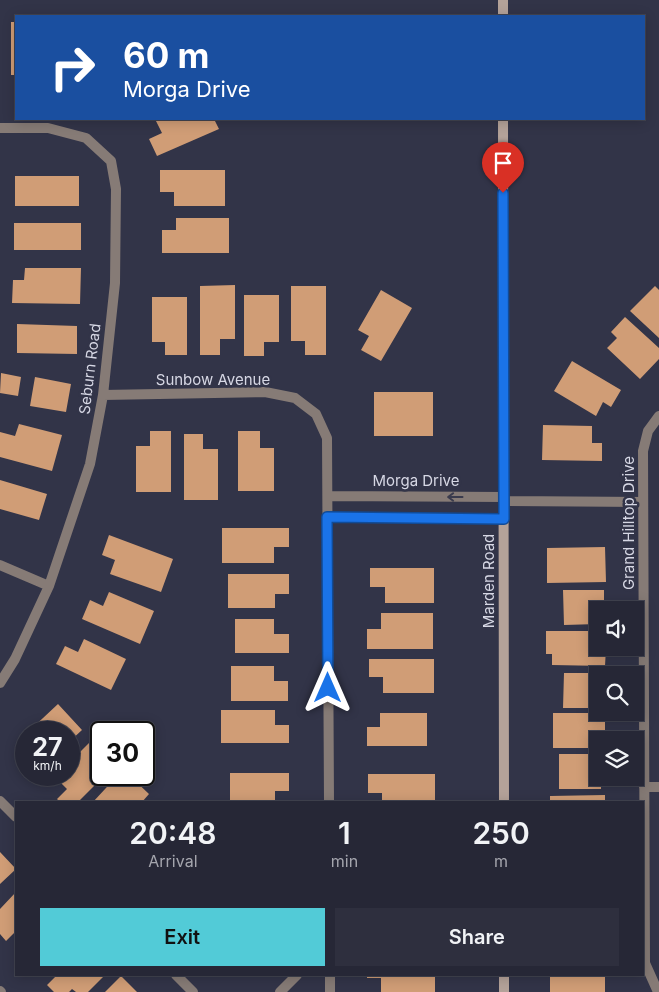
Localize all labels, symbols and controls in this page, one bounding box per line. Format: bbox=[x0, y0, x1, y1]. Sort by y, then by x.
text: 60 m bbox=[123, 34, 210, 76]
icon: right bbox=[40, 35, 105, 100]
text: Morga Drive bbox=[123, 76, 251, 102]
pin bbox=[482, 142, 524, 193]
icon: arrive bbox=[489, 149, 517, 177]
street label: Seburn Road bbox=[74, 322, 105, 416]
street label: Sunbow Avenue bbox=[156, 370, 270, 389]
street label: Grand Hilltop Drive bbox=[619, 456, 638, 590]
street label: Morga Drive bbox=[372, 471, 460, 490]
one-way arrow bbox=[447, 492, 464, 502]
street label: Marden Road bbox=[479, 534, 498, 628]
map controls bbox=[589, 601, 644, 786]
button: sound bbox=[589, 601, 644, 656]
position arrow bbox=[301, 661, 353, 713]
button: search bbox=[589, 666, 644, 721]
speed limit sign: 30 bbox=[90, 721, 155, 786]
button: layers bbox=[589, 731, 644, 786]
text: 27 bbox=[32, 732, 63, 762]
text: km/h bbox=[33, 758, 62, 773]
text: 20:48 bbox=[129, 815, 217, 851]
text: 1 bbox=[338, 815, 351, 851]
text: 250 bbox=[472, 815, 530, 851]
text: Arrival bbox=[148, 851, 198, 871]
text: min bbox=[331, 851, 358, 871]
text: m bbox=[494, 851, 508, 871]
button: Exit bbox=[40, 908, 325, 966]
button: Share bbox=[335, 908, 619, 966]

